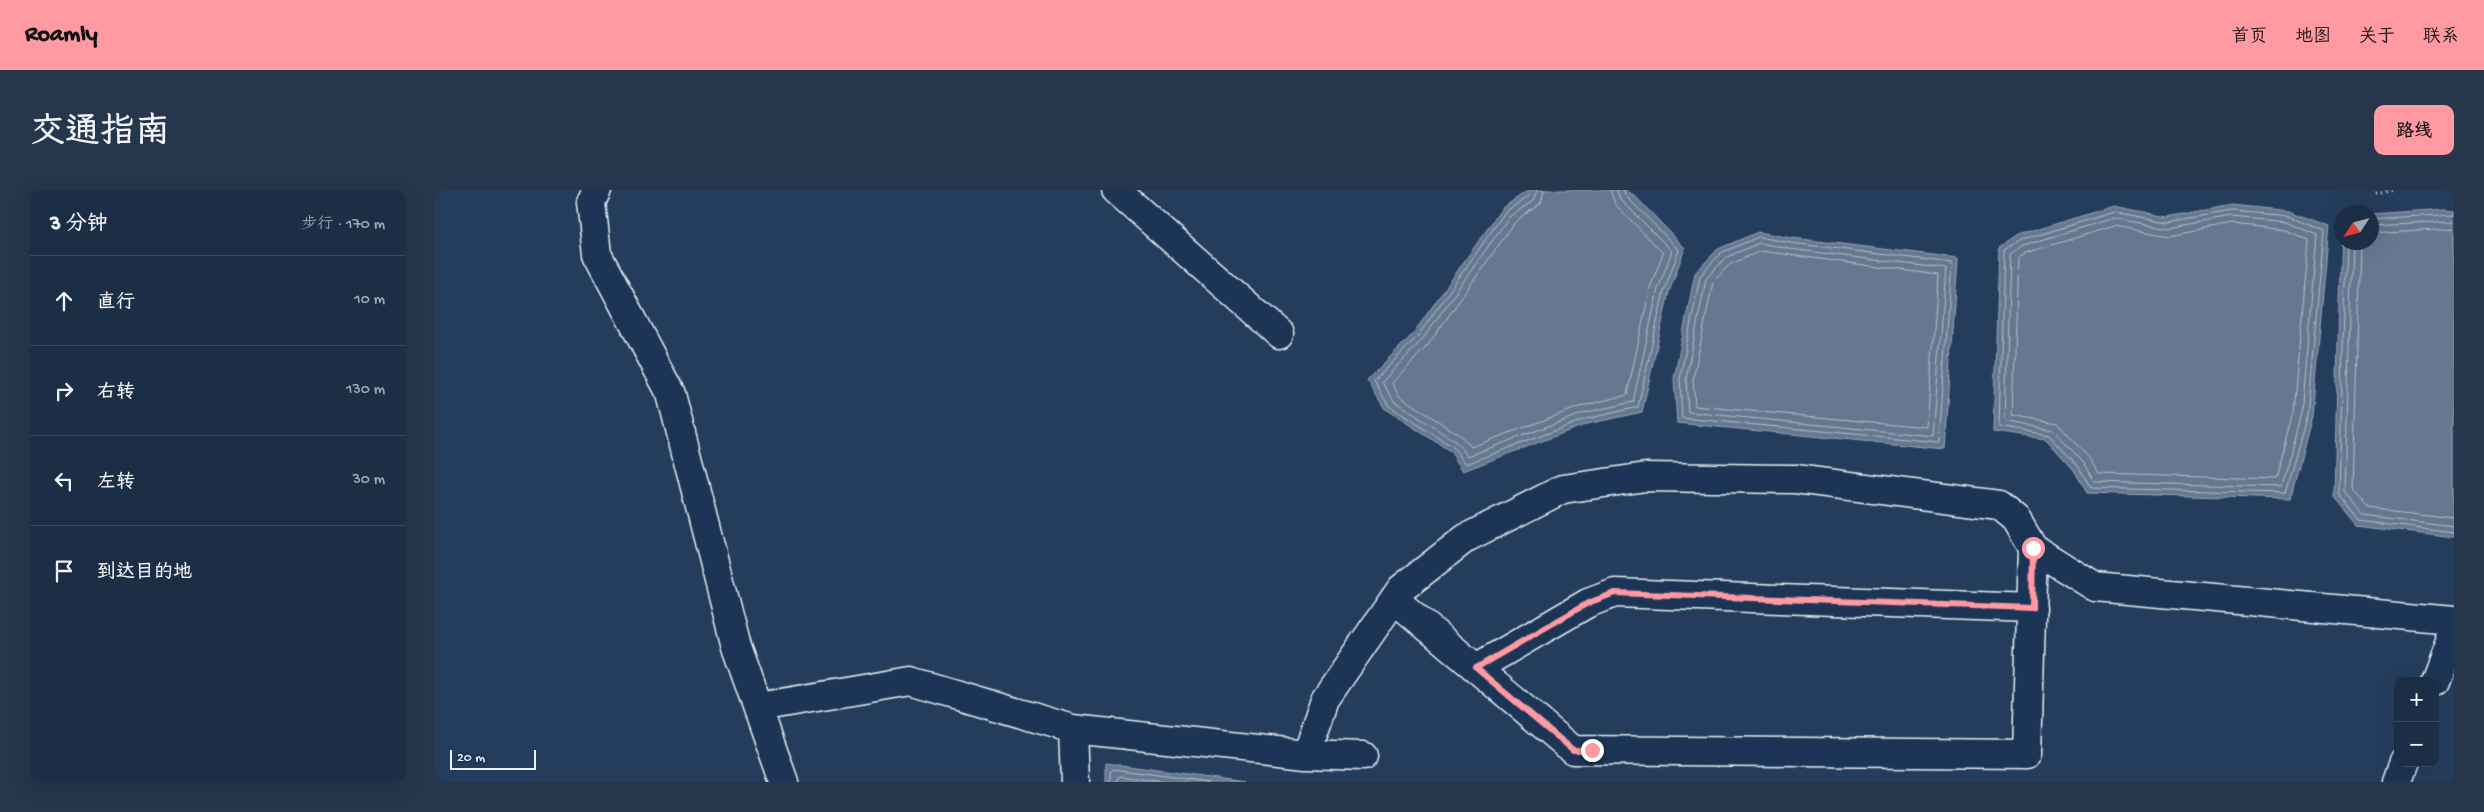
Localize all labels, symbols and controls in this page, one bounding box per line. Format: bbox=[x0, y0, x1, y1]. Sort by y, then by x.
text: Roamly bbox=[25, 21, 98, 50]
text: 首页 bbox=[2231, 27, 2267, 48]
text: 地图 bbox=[2295, 27, 2331, 48]
text: 关于 bbox=[2359, 27, 2395, 48]
text: 联系 bbox=[2423, 27, 2459, 48]
button: 路线 bbox=[2374, 105, 2454, 155]
text: 交通指南 bbox=[30, 114, 170, 155]
north arrow bbox=[2334, 205, 2379, 250]
text: 3 分钟 bbox=[50, 213, 108, 238]
text: 步行 · 170 m bbox=[301, 216, 385, 235]
icon: ahead bbox=[50, 287, 78, 315]
text: 10 m bbox=[354, 291, 385, 310]
text: 直行 bbox=[97, 292, 135, 315]
icon: right bbox=[50, 377, 78, 405]
text: 130 m bbox=[346, 381, 385, 400]
text: 右转 bbox=[97, 382, 135, 405]
icon: left bbox=[50, 467, 78, 495]
text: 30 m bbox=[352, 471, 385, 490]
text: 左转 bbox=[97, 472, 135, 495]
route start bbox=[2022, 537, 2045, 560]
icon: arrive bbox=[50, 557, 78, 585]
text: 到达目的地 bbox=[97, 562, 192, 585]
map controls bbox=[2394, 677, 2439, 767]
button: + bbox=[2394, 677, 2439, 722]
button: − bbox=[2394, 722, 2439, 767]
route end bbox=[1581, 739, 1604, 762]
scale bar bbox=[450, 747, 536, 770]
text: 20 m bbox=[457, 750, 485, 767]

